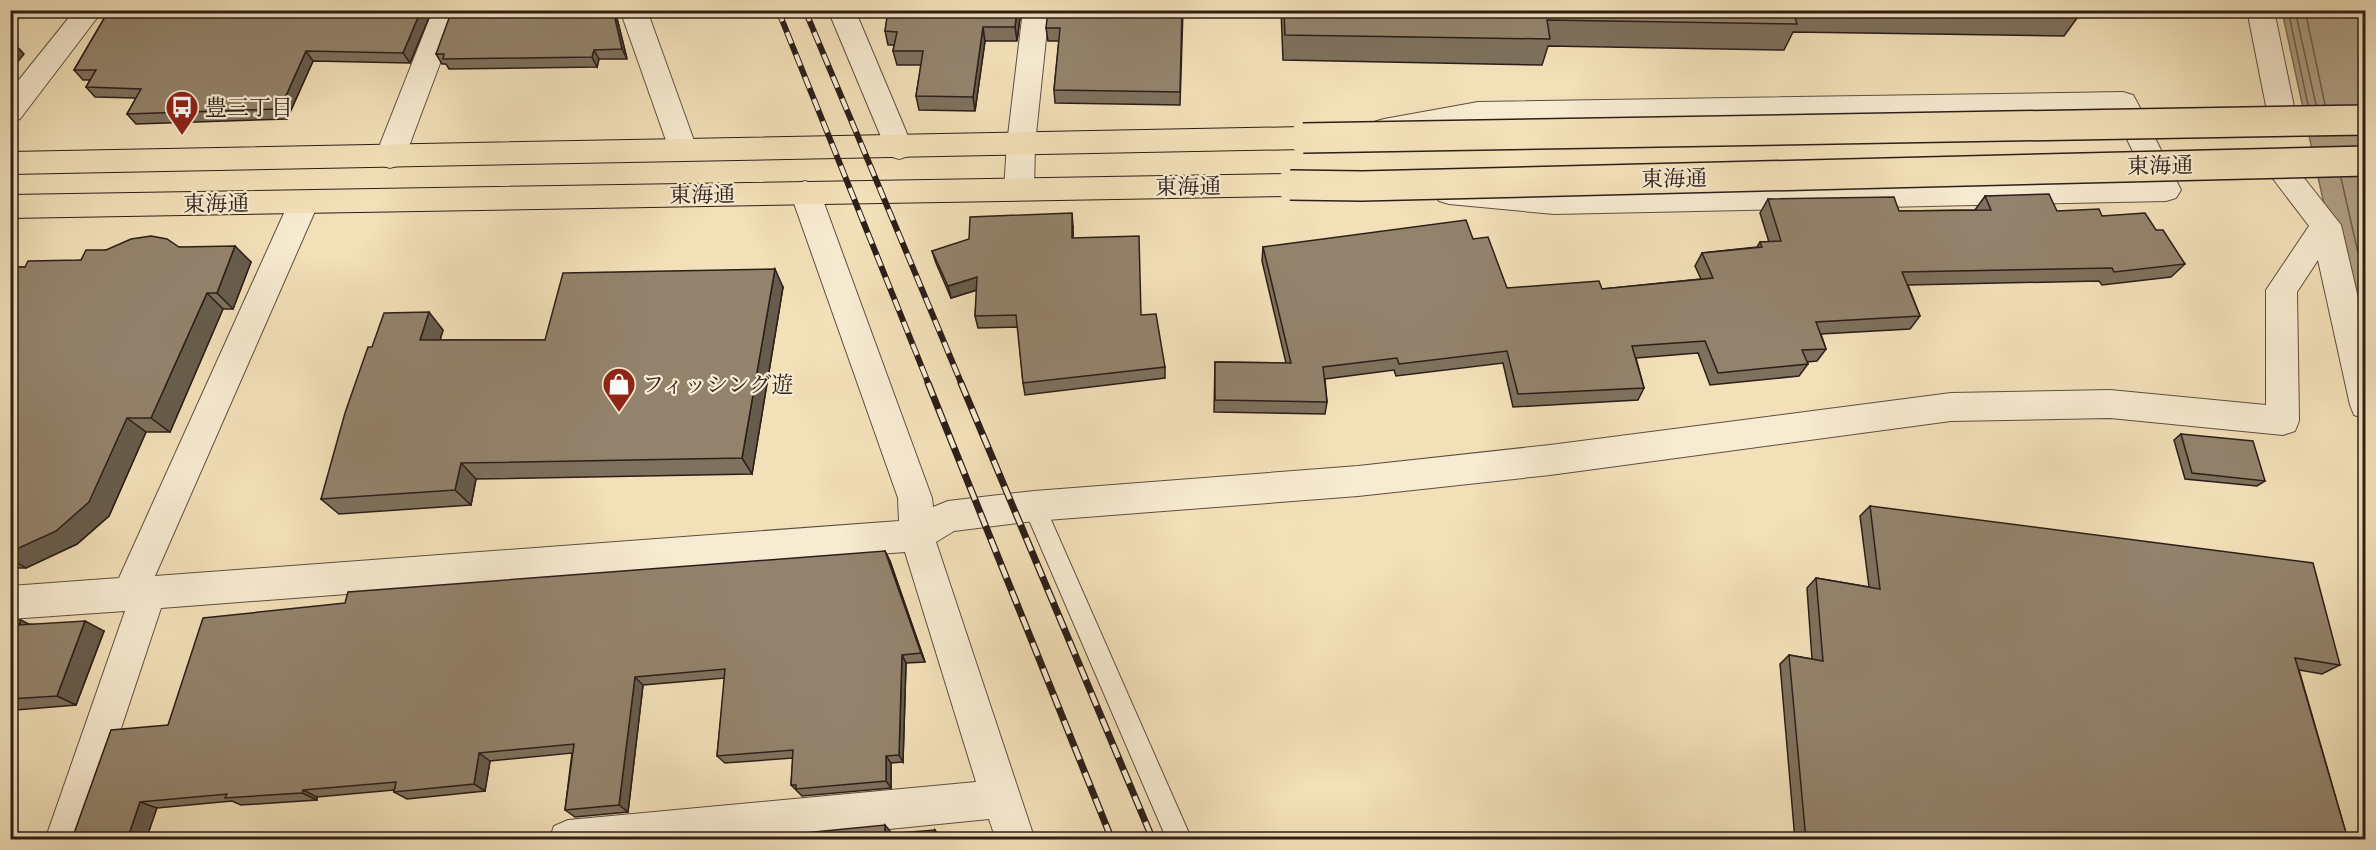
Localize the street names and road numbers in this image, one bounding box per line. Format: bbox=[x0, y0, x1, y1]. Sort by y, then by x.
street label: 東海通 bbox=[2127, 152, 2193, 181]
street label: 東海通 bbox=[1641, 165, 1707, 194]
street label: 東海通 bbox=[1155, 173, 1221, 202]
street label: 東海通 bbox=[669, 181, 735, 210]
street label: 東海通 bbox=[183, 190, 249, 219]

